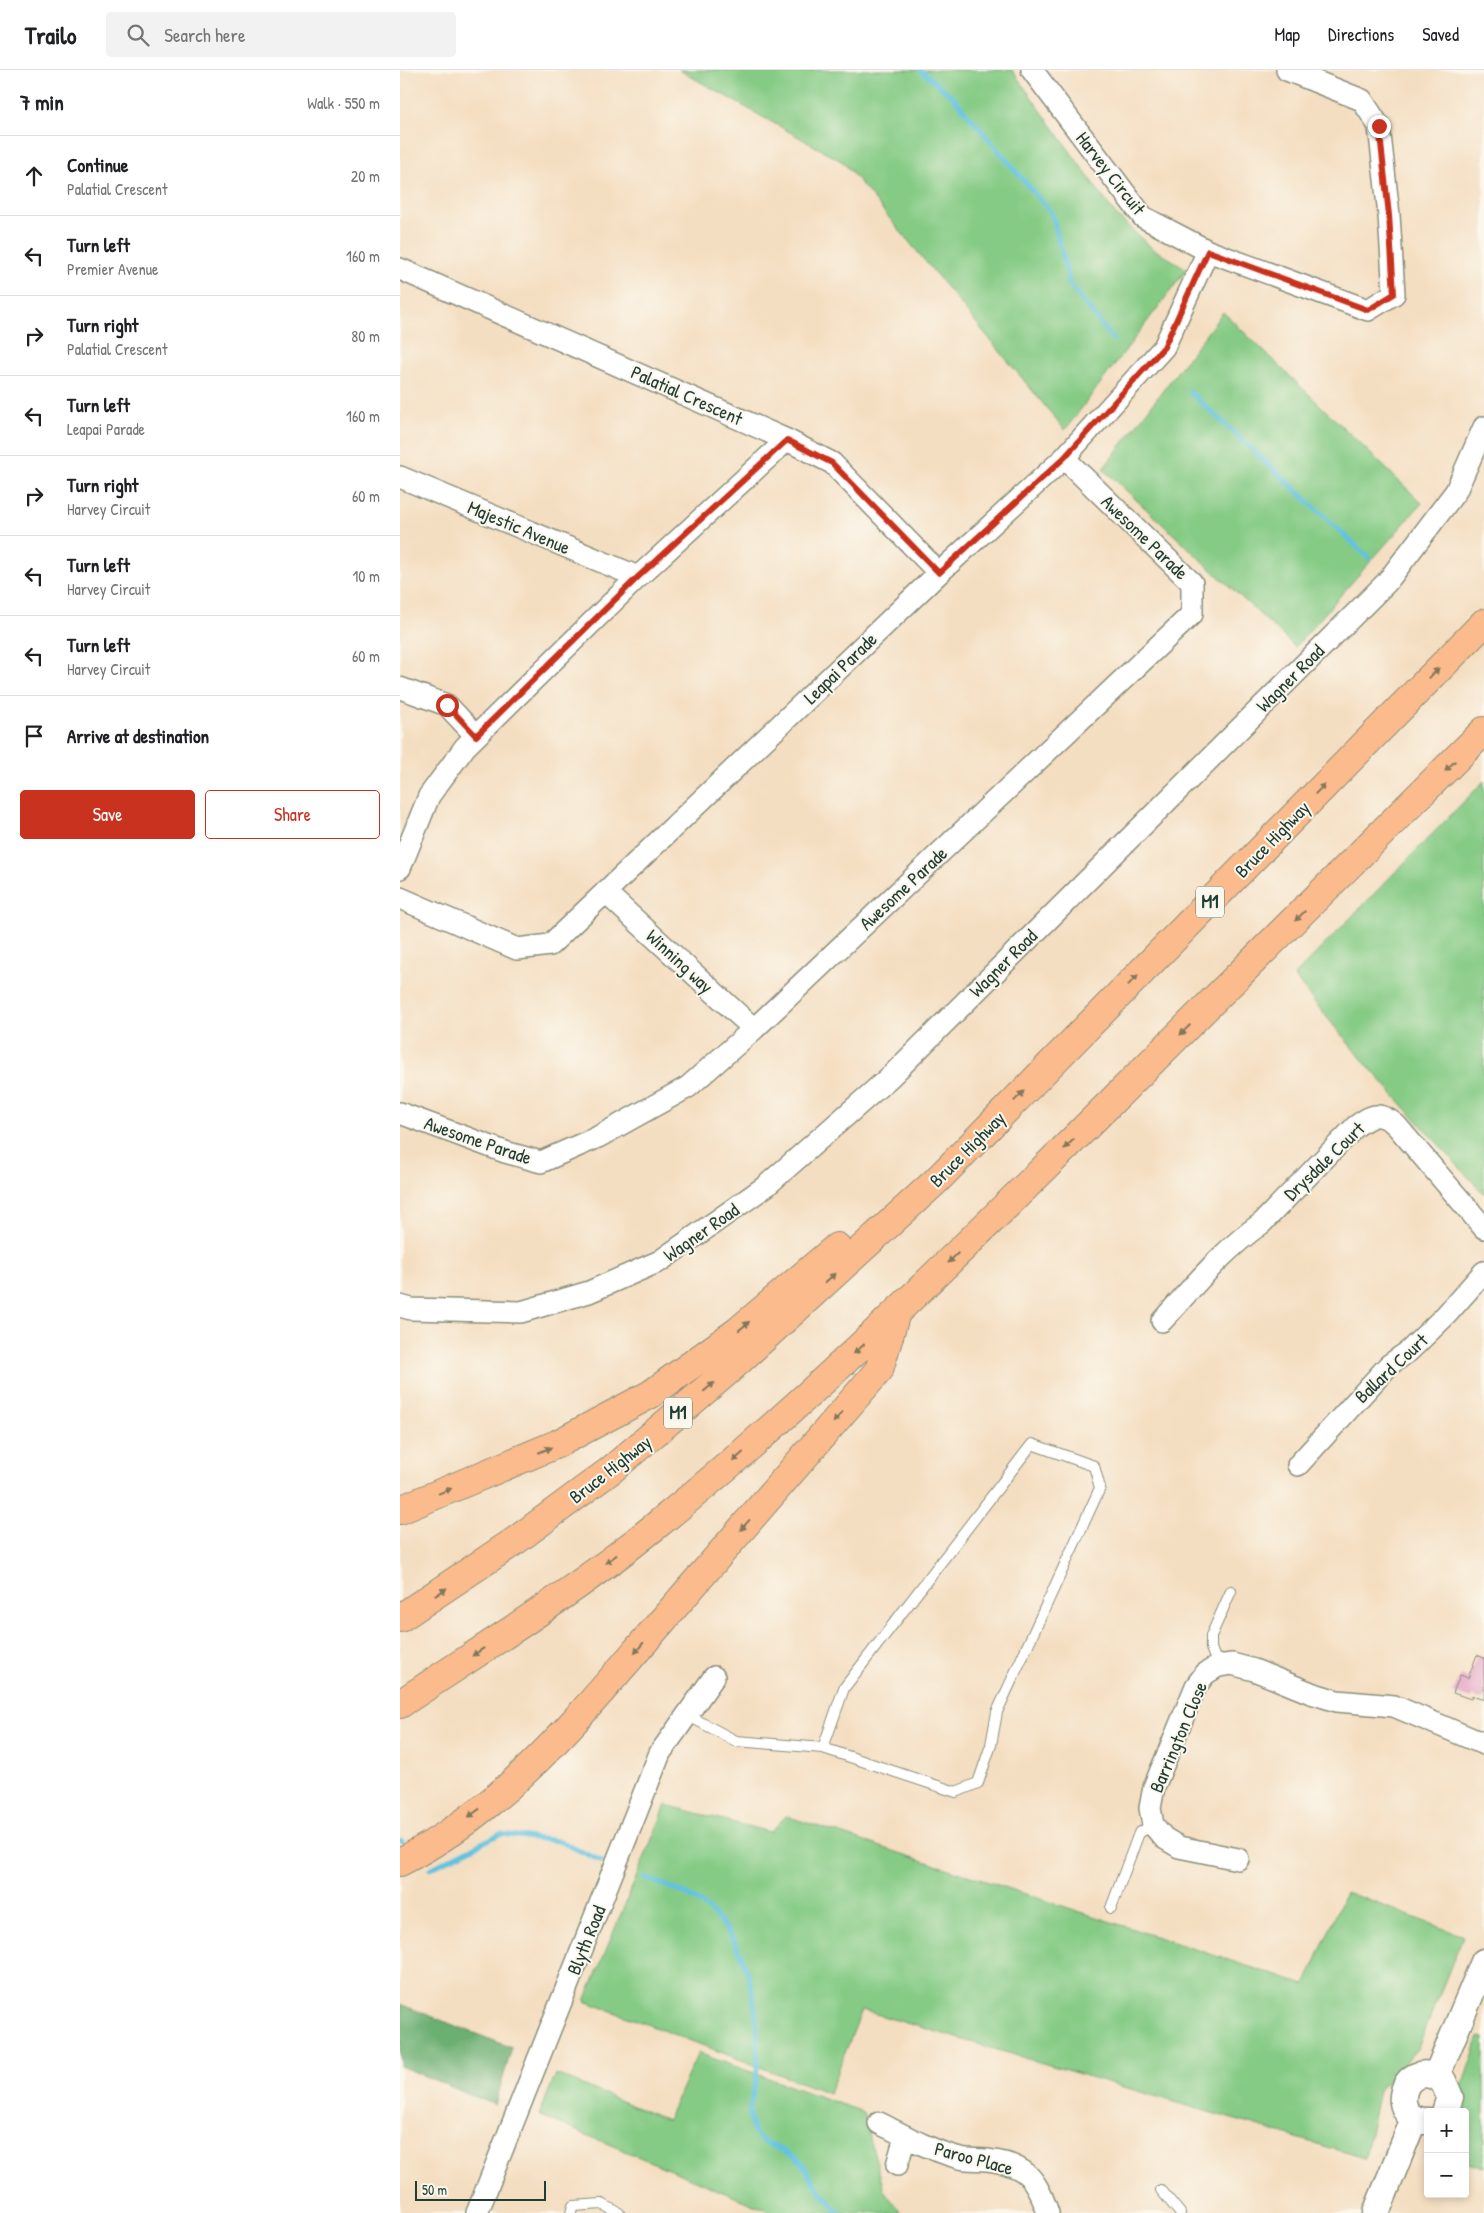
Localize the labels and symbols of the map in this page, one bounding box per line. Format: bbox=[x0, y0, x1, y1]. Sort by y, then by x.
route end bbox=[1368, 115, 1391, 138]
street label: Harvey Circuit bbox=[1070, 126, 1152, 220]
street label: Palatial Crescent bbox=[627, 359, 747, 431]
street label: Awesome Parade bbox=[1096, 489, 1195, 585]
street label: Majestic Avenue bbox=[464, 494, 575, 560]
street label: Leapai Parade bbox=[798, 626, 883, 710]
street label: Wagner Road bbox=[1250, 638, 1330, 718]
one-way arrow bbox=[1428, 668, 1440, 680]
route start bbox=[436, 694, 459, 717]
one-way arrow bbox=[1444, 760, 1456, 772]
one-way arrow bbox=[1314, 784, 1326, 796]
street label: Bruce Highway bbox=[1229, 795, 1315, 883]
street label: Awesome Parade bbox=[853, 840, 953, 936]
road number: M1 bbox=[1196, 886, 1224, 918]
one-way arrow bbox=[1295, 910, 1307, 922]
street label: Winning way bbox=[641, 923, 719, 999]
street label: Wagner Road bbox=[963, 923, 1043, 1003]
one-way arrow bbox=[1127, 974, 1139, 986]
one-way arrow bbox=[1179, 1024, 1191, 1036]
one-way arrow bbox=[1013, 1090, 1025, 1102]
street label: Bruce Highway bbox=[923, 1105, 1011, 1193]
street label: Awesome Parade bbox=[421, 1110, 535, 1171]
street label: Drysdale Court bbox=[1278, 1116, 1370, 1206]
one-way arrow bbox=[1063, 1138, 1075, 1150]
street label: Wagner Road bbox=[658, 1196, 744, 1267]
one-way arrow bbox=[948, 1252, 960, 1264]
one-way arrow bbox=[823, 1272, 835, 1284]
one-way arrow bbox=[737, 1321, 750, 1332]
street label: Ballard Court bbox=[1349, 1327, 1434, 1409]
one-way arrow bbox=[853, 1343, 865, 1355]
one-way arrow bbox=[703, 1382, 715, 1393]
road number: M1 bbox=[664, 1398, 692, 1429]
one-way arrow bbox=[832, 1411, 844, 1423]
street label: Bruce Highway bbox=[563, 1429, 657, 1509]
one-way arrow bbox=[538, 1445, 552, 1453]
one-way arrow bbox=[732, 1452, 745, 1463]
one-way arrow bbox=[438, 1487, 452, 1495]
one-way arrow bbox=[739, 1519, 751, 1531]
one-way arrow bbox=[604, 1554, 618, 1564]
one-way arrow bbox=[434, 1587, 448, 1597]
one-way arrow bbox=[633, 1642, 644, 1655]
one-way arrow bbox=[471, 1647, 485, 1657]
street label: Barrington Close bbox=[1143, 1677, 1213, 1796]
one-way arrow bbox=[468, 1808, 481, 1819]
street label: Blyth Road bbox=[560, 1901, 612, 1979]
street label: Paroo Place bbox=[932, 2135, 1016, 2181]
scale bar bbox=[415, 2178, 546, 2201]

